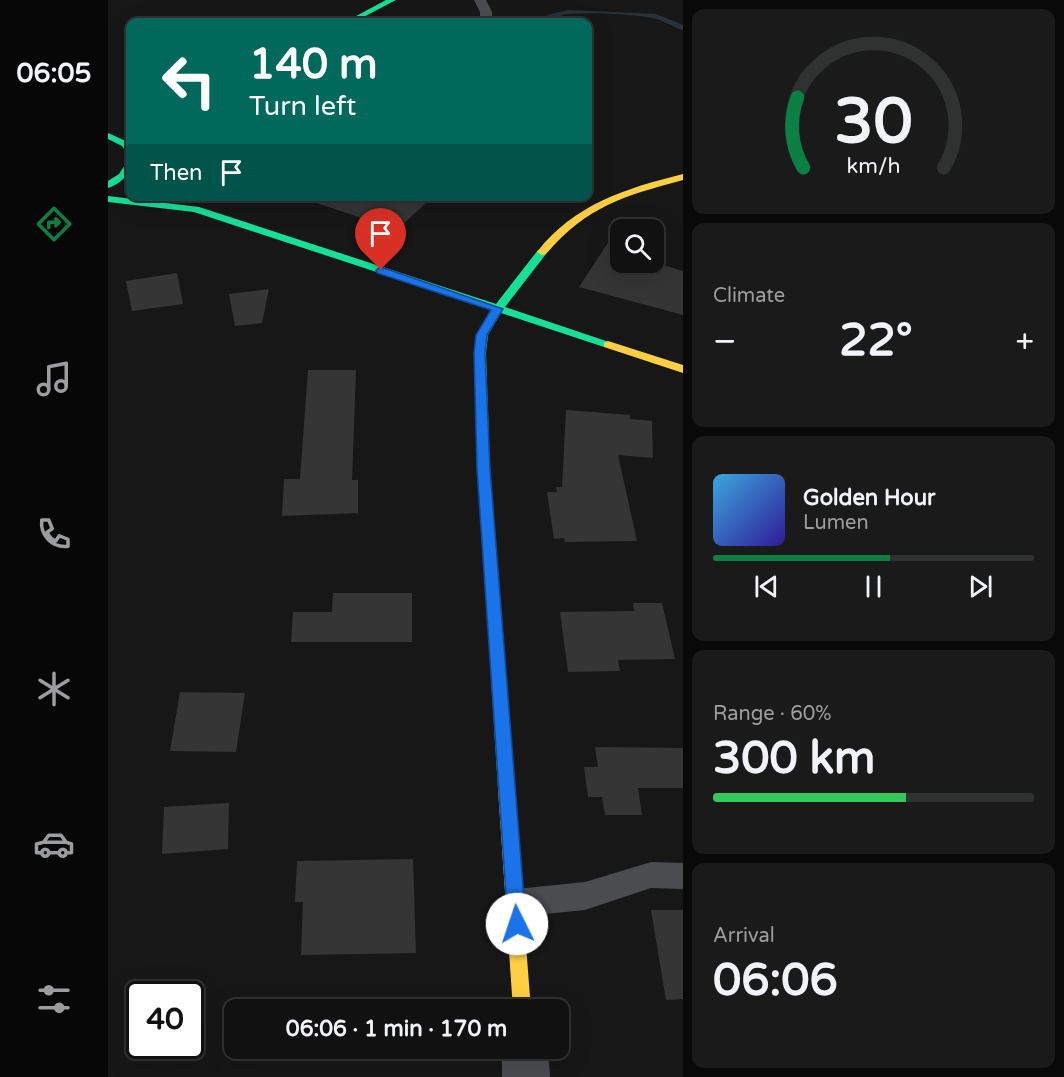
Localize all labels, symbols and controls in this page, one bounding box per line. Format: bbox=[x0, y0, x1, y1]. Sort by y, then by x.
text: 140 m bbox=[249, 39, 378, 90]
icon: left bbox=[150, 42, 228, 120]
text: 06:05 bbox=[17, 57, 91, 90]
text: 30 bbox=[834, 85, 913, 160]
text: Turn left bbox=[249, 90, 356, 123]
text: km/h bbox=[847, 154, 900, 180]
icon: arrive bbox=[215, 156, 248, 189]
text: Then bbox=[150, 160, 203, 186]
icon: directions bbox=[33, 203, 75, 245]
pin bbox=[355, 208, 406, 270]
icon: arrive bbox=[364, 217, 397, 250]
map controls bbox=[610, 219, 664, 273]
button: search bbox=[610, 219, 664, 273]
text: Climate bbox=[713, 284, 785, 308]
text: 22° bbox=[839, 314, 913, 368]
text: − bbox=[713, 322, 737, 361]
text: + bbox=[1015, 322, 1034, 361]
icon: music bbox=[33, 358, 75, 400]
text: Golden Hour bbox=[803, 485, 935, 511]
text: Lumen bbox=[803, 511, 869, 535]
icon: phone bbox=[33, 513, 75, 555]
icon: previous bbox=[750, 570, 783, 603]
icon: pause bbox=[857, 570, 890, 603]
icon: next bbox=[964, 570, 997, 603]
icon: climate bbox=[33, 668, 75, 710]
text: Range · 60% bbox=[713, 702, 832, 726]
text: 300 km bbox=[713, 732, 875, 786]
icon: car bbox=[33, 823, 75, 865]
position arrow bbox=[485, 892, 549, 956]
text: Arrival bbox=[713, 924, 775, 948]
text: 06:06 bbox=[713, 954, 838, 1008]
icon: filters bbox=[33, 978, 75, 1020]
speed limit sign: 40 bbox=[126, 981, 204, 1059]
text: 06:06 · 1 min · 170 m bbox=[286, 1016, 507, 1042]

